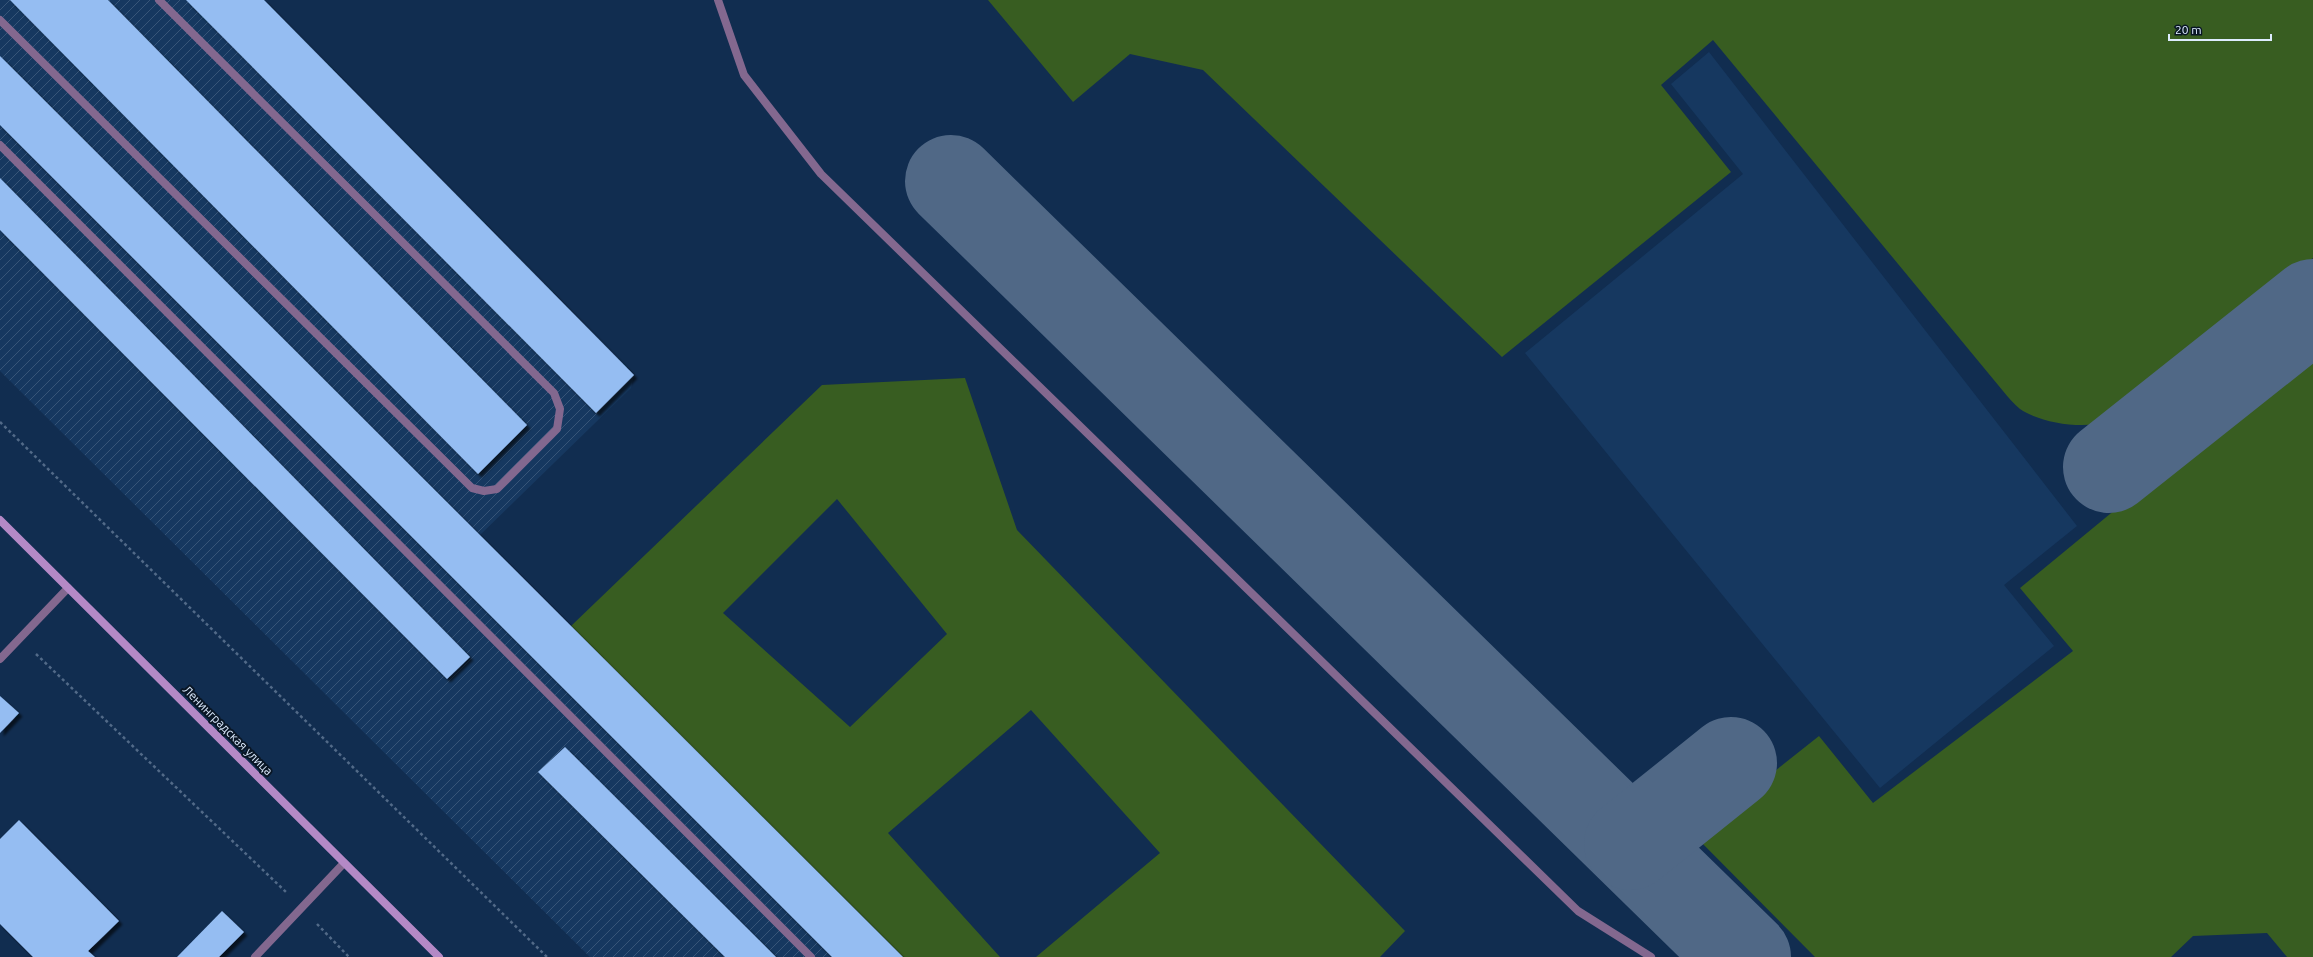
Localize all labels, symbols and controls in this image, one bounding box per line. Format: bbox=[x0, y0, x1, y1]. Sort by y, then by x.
scale bar bbox=[2169, 16, 2271, 42]
text: 20 m bbox=[2175, 23, 2202, 36]
street label: Ленинградская улица bbox=[181, 683, 275, 777]

